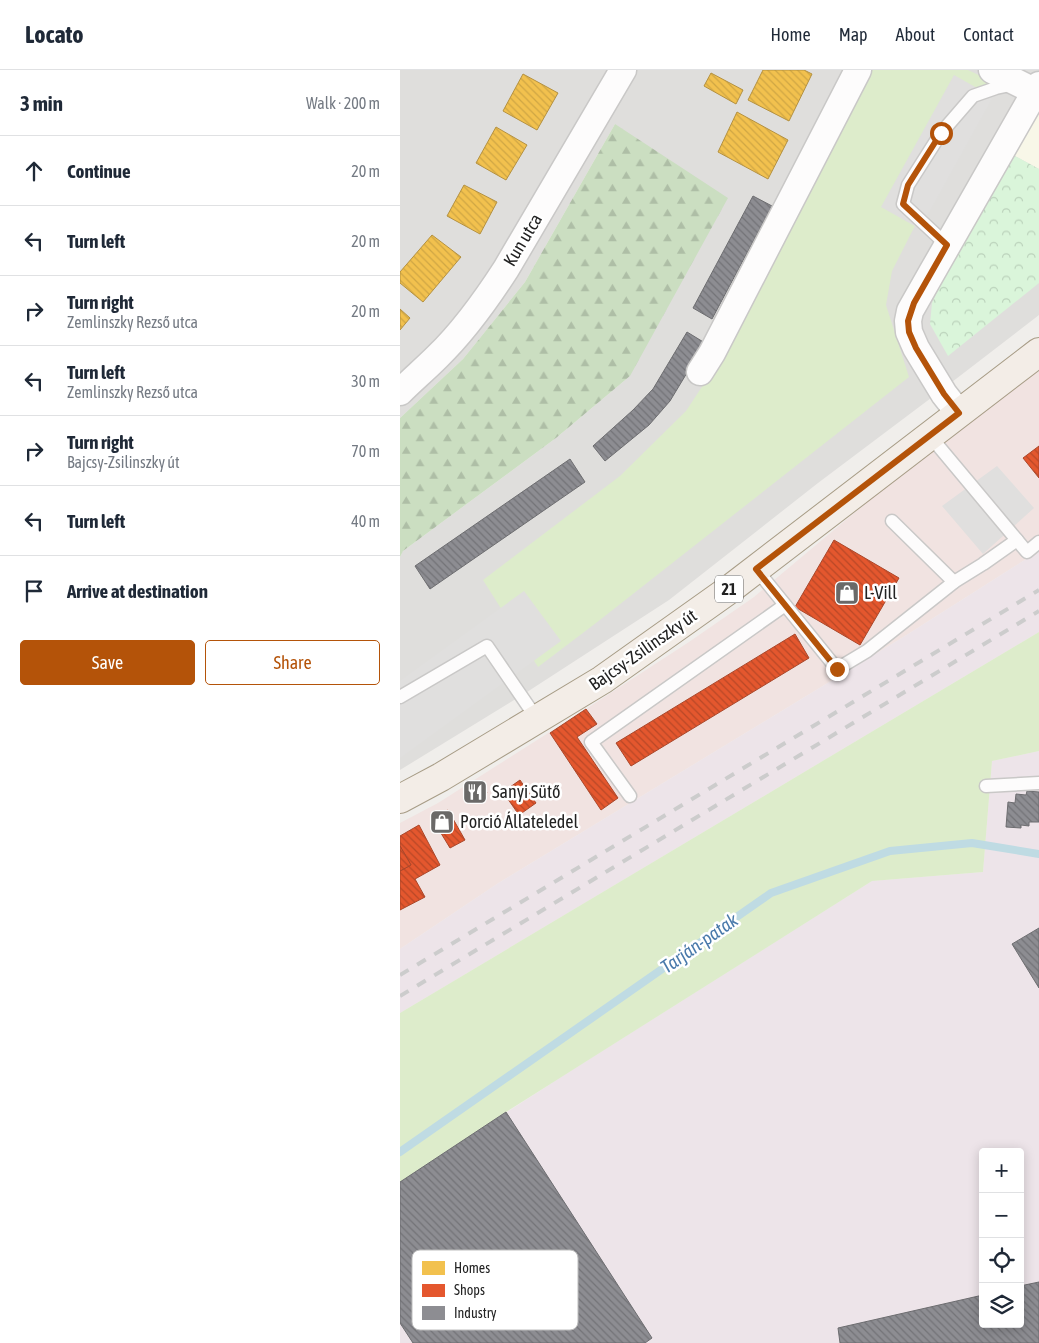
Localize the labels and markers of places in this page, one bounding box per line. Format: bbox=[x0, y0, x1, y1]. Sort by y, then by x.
shop icon: L-Vill bbox=[834, 580, 860, 606]
place label: L-Vill bbox=[864, 582, 897, 603]
restaurant icon: Sanyi Sütő bbox=[462, 779, 488, 805]
place label: Sanyi Sütő bbox=[492, 781, 560, 802]
shop icon: Porció Állateledel bbox=[429, 809, 455, 835]
place label: Porció Állateledel bbox=[460, 811, 578, 832]

